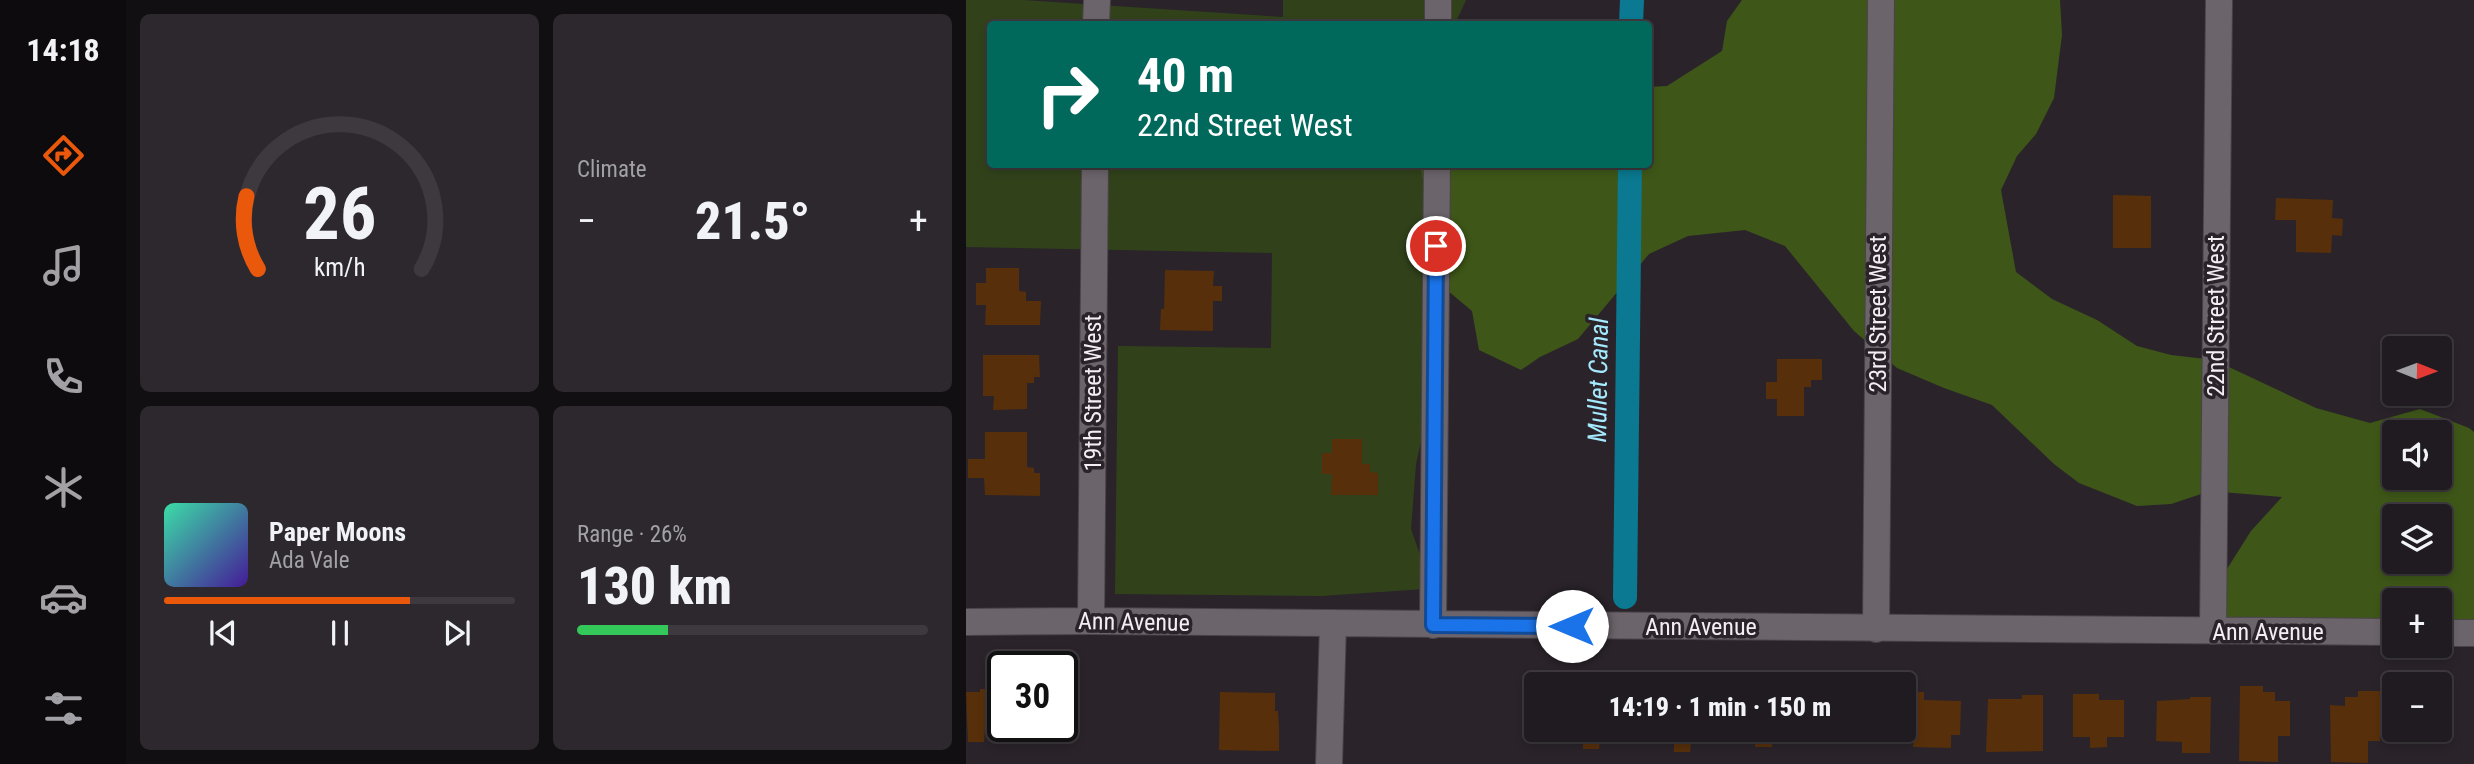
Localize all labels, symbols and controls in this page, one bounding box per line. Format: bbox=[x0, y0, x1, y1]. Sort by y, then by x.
text: 14:18 bbox=[26, 31, 100, 69]
text: 40 m bbox=[1137, 47, 1234, 104]
icon: right bbox=[1022, 49, 1113, 140]
text: 22nd Street West bbox=[1137, 106, 1353, 144]
icon: directions bbox=[39, 131, 88, 180]
text: Climate bbox=[577, 156, 647, 183]
text: 26 bbox=[303, 171, 376, 257]
text: 21.5° bbox=[695, 191, 810, 252]
text: − bbox=[577, 199, 596, 243]
text: + bbox=[909, 199, 928, 243]
pin bbox=[1406, 216, 1466, 276]
icon: arrive bbox=[1417, 227, 1455, 265]
street label: 23rd Street West bbox=[1864, 235, 1892, 393]
street label: 22nd Street West bbox=[2202, 235, 2230, 397]
icon: music bbox=[39, 241, 88, 290]
text: km/h bbox=[314, 253, 365, 282]
street label: 19th Street West bbox=[1079, 315, 1107, 471]
water label: Mullet Canal bbox=[1582, 316, 1614, 443]
north arrow bbox=[2382, 336, 2452, 406]
map controls bbox=[2382, 336, 2452, 742]
icon: phone bbox=[39, 352, 88, 401]
button: sound bbox=[2382, 420, 2452, 490]
icon: climate bbox=[39, 463, 88, 512]
button: layers bbox=[2382, 504, 2452, 574]
text: Paper Moons bbox=[269, 517, 406, 547]
text: Range · 26% bbox=[577, 521, 687, 548]
text: Ada Vale bbox=[269, 547, 349, 574]
text: 130 km bbox=[577, 556, 732, 617]
icon: car bbox=[39, 573, 88, 622]
button: + bbox=[2382, 588, 2452, 658]
position arrow bbox=[1535, 589, 1609, 663]
street label: Ann Avenue bbox=[1078, 607, 1190, 637]
street label: Ann Avenue bbox=[1645, 613, 1757, 641]
icon: previous bbox=[204, 614, 242, 652]
icon: pause bbox=[321, 614, 359, 652]
icon: next bbox=[438, 614, 476, 652]
street label: Ann Avenue bbox=[2212, 618, 2324, 646]
speed limit sign: 30 bbox=[987, 651, 1078, 742]
button: − bbox=[2382, 672, 2452, 742]
icon: filters bbox=[39, 684, 88, 733]
text: 14:19 · 1 min · 150 m bbox=[1609, 692, 1831, 722]

